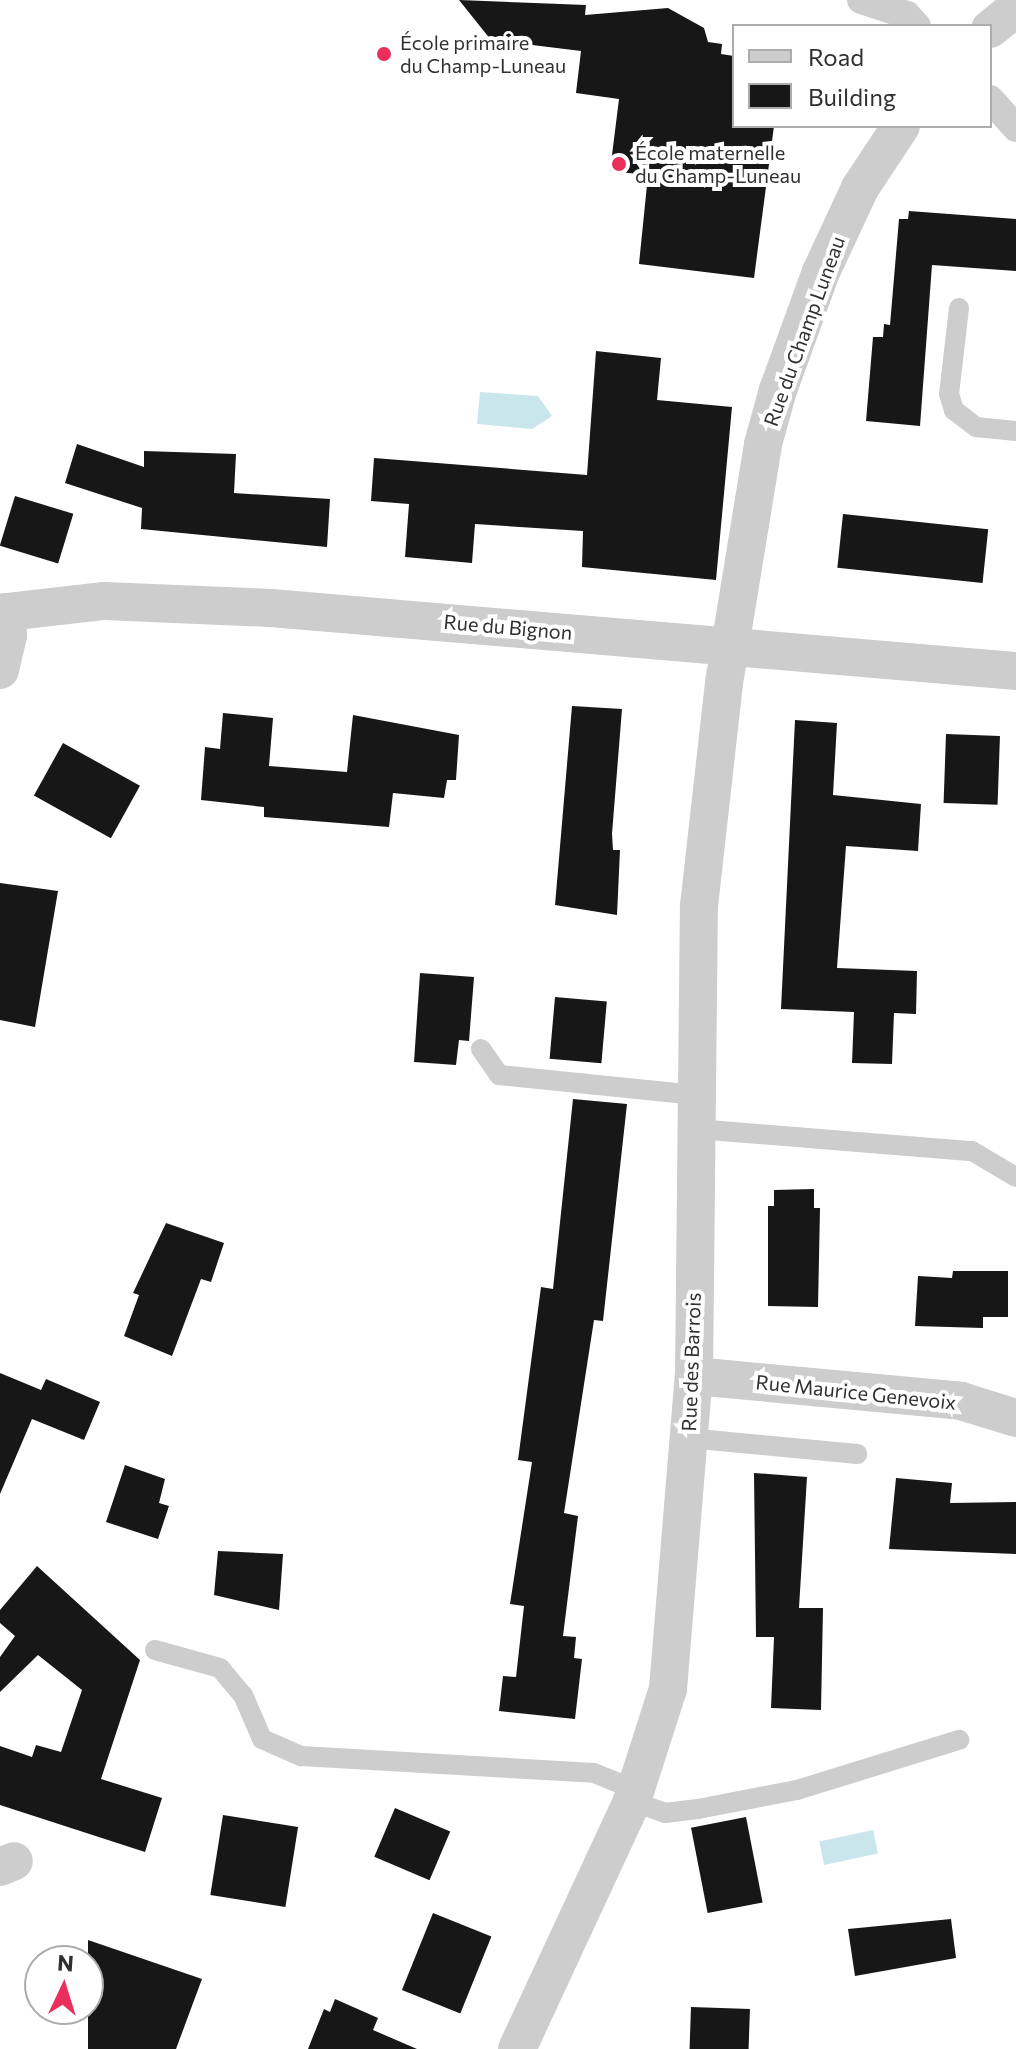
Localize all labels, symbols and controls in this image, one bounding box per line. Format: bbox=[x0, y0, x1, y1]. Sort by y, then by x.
legend bbox=[732, 24, 992, 128]
place label: École primaire du Champ-Luneau bbox=[400, 30, 566, 77]
text: Road bbox=[808, 42, 864, 71]
marker: École primaire du Champ-Luneau bbox=[375, 45, 393, 63]
text: Building bbox=[808, 82, 896, 111]
place label: École maternelle du Champ-Luneau bbox=[635, 140, 801, 187]
marker: École maternelle du Champ-Luneau bbox=[610, 155, 628, 173]
street label: Rue du Champ Luneau bbox=[758, 233, 850, 429]
street label: Rue du Bignon bbox=[443, 609, 573, 645]
street label: Rue des Barrois bbox=[677, 1292, 705, 1432]
street label: Rue Maurice Genevoix bbox=[755, 1370, 957, 1414]
north arrow bbox=[24, 1945, 104, 2025]
text: N bbox=[56, 1949, 75, 1977]

